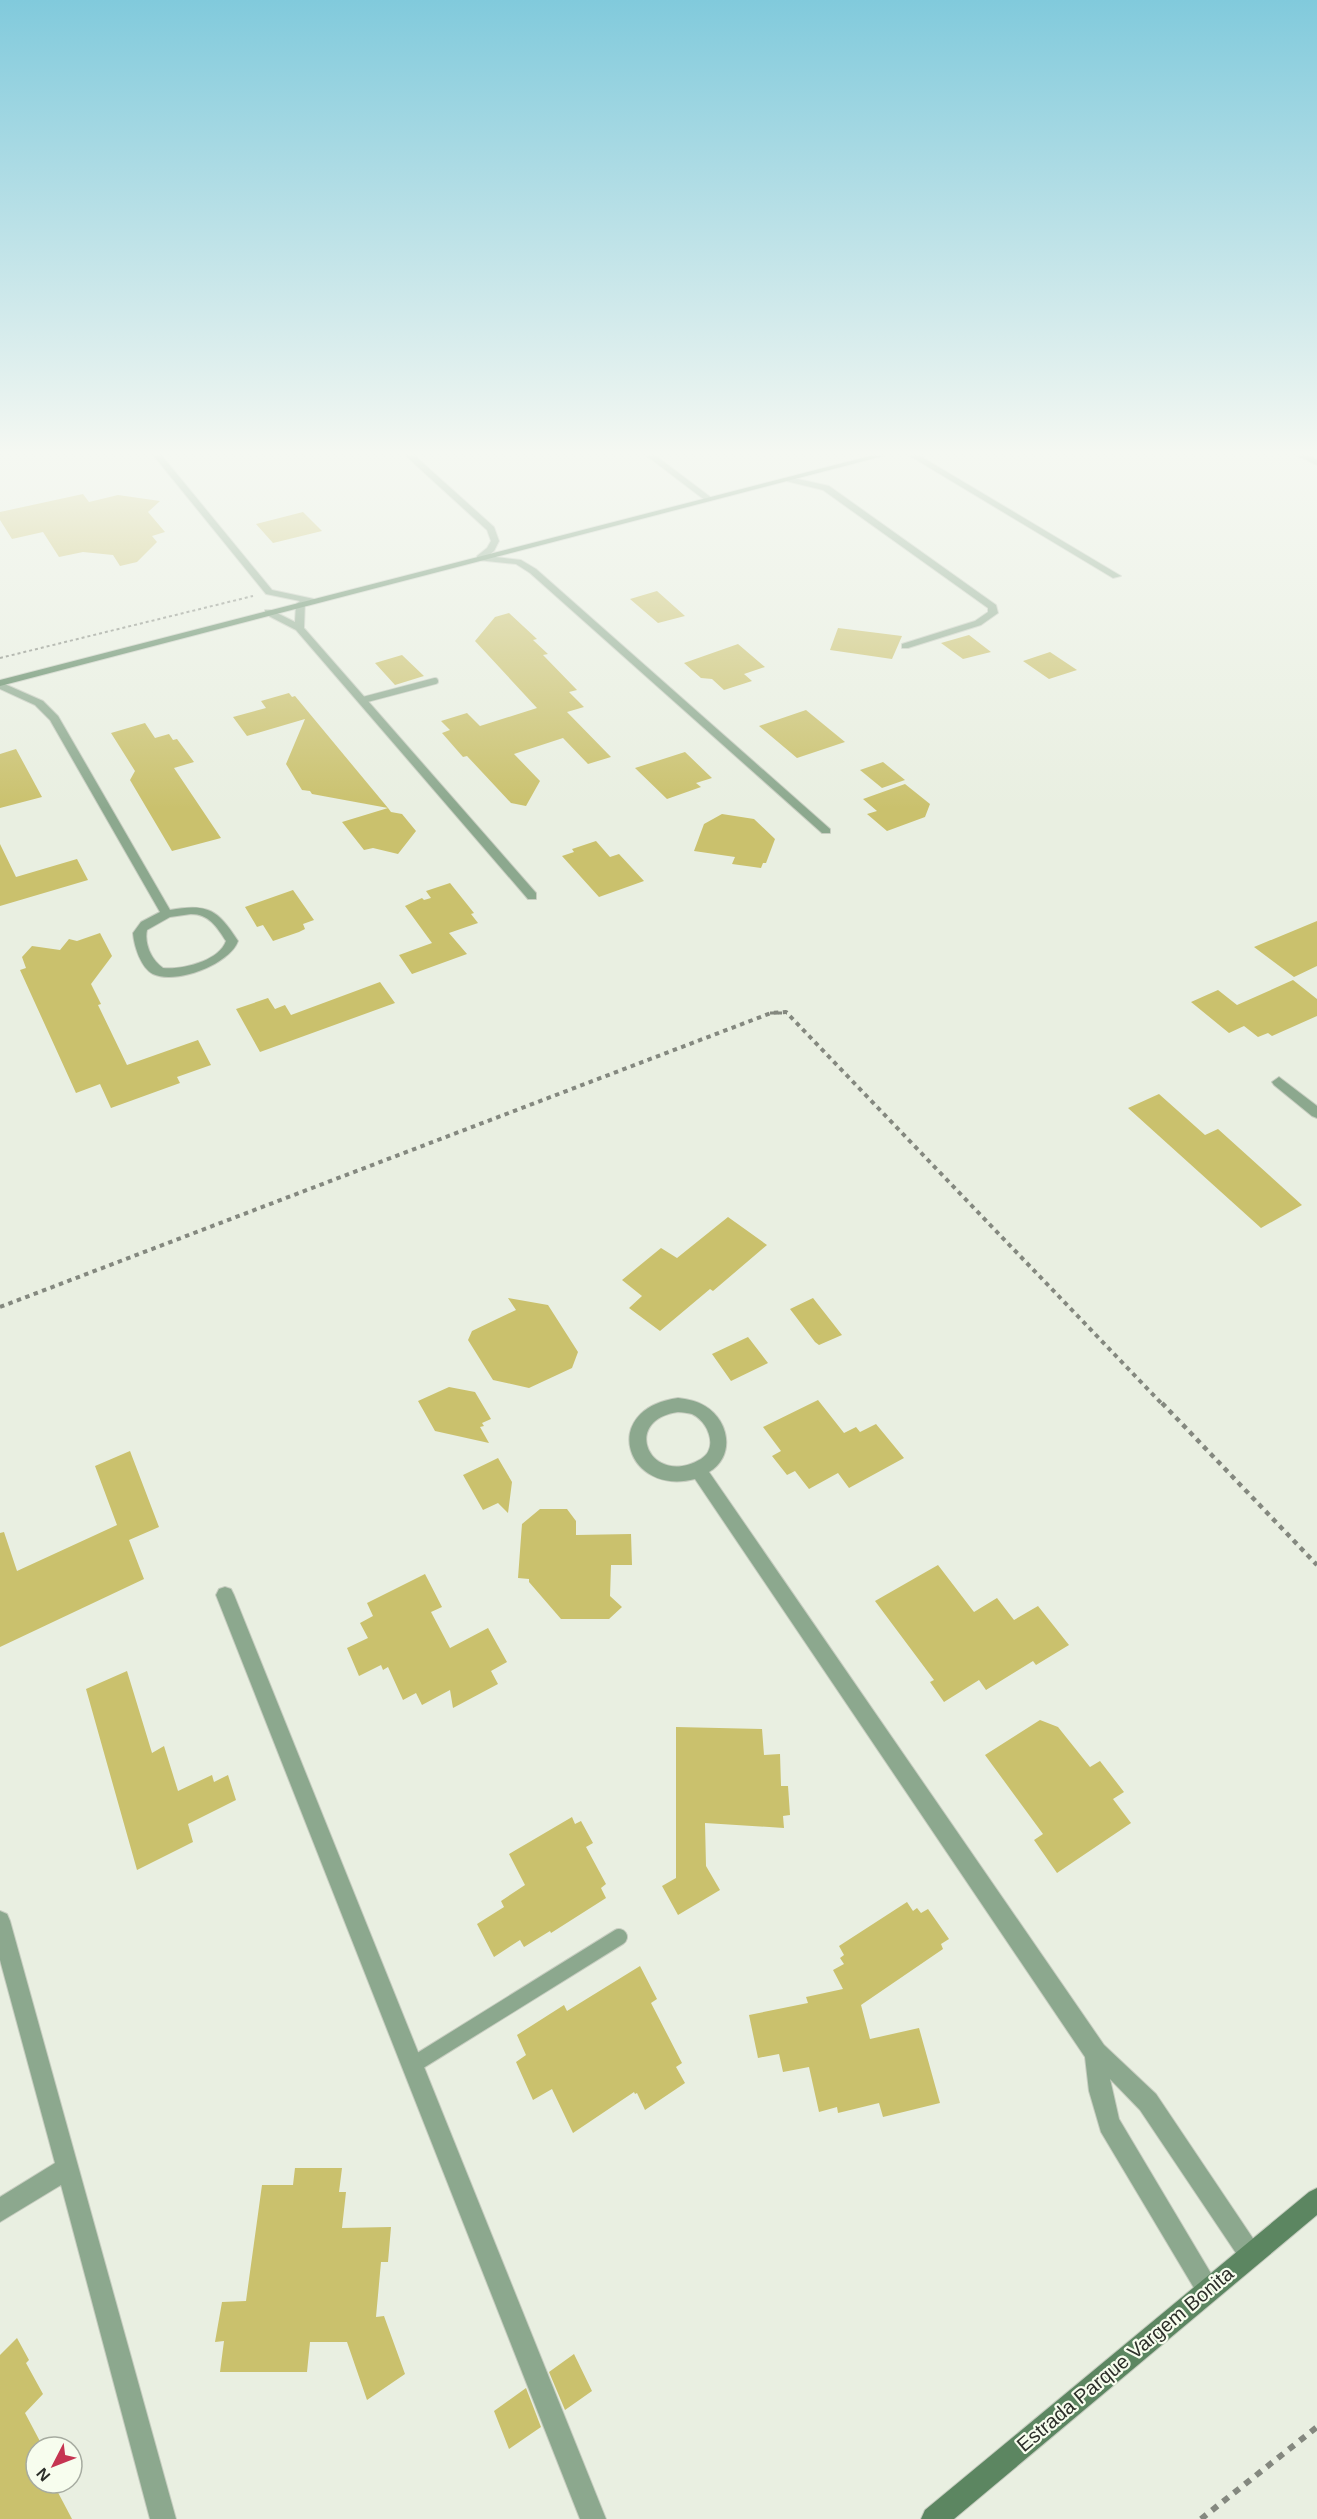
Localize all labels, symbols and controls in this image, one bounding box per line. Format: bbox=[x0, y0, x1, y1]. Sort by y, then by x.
street label: Estrada Parque Vargem Bonita bbox=[1012, 2262, 1238, 2456]
north arrow bbox=[24, 2435, 84, 2495]
text: N bbox=[33, 2465, 53, 2485]

